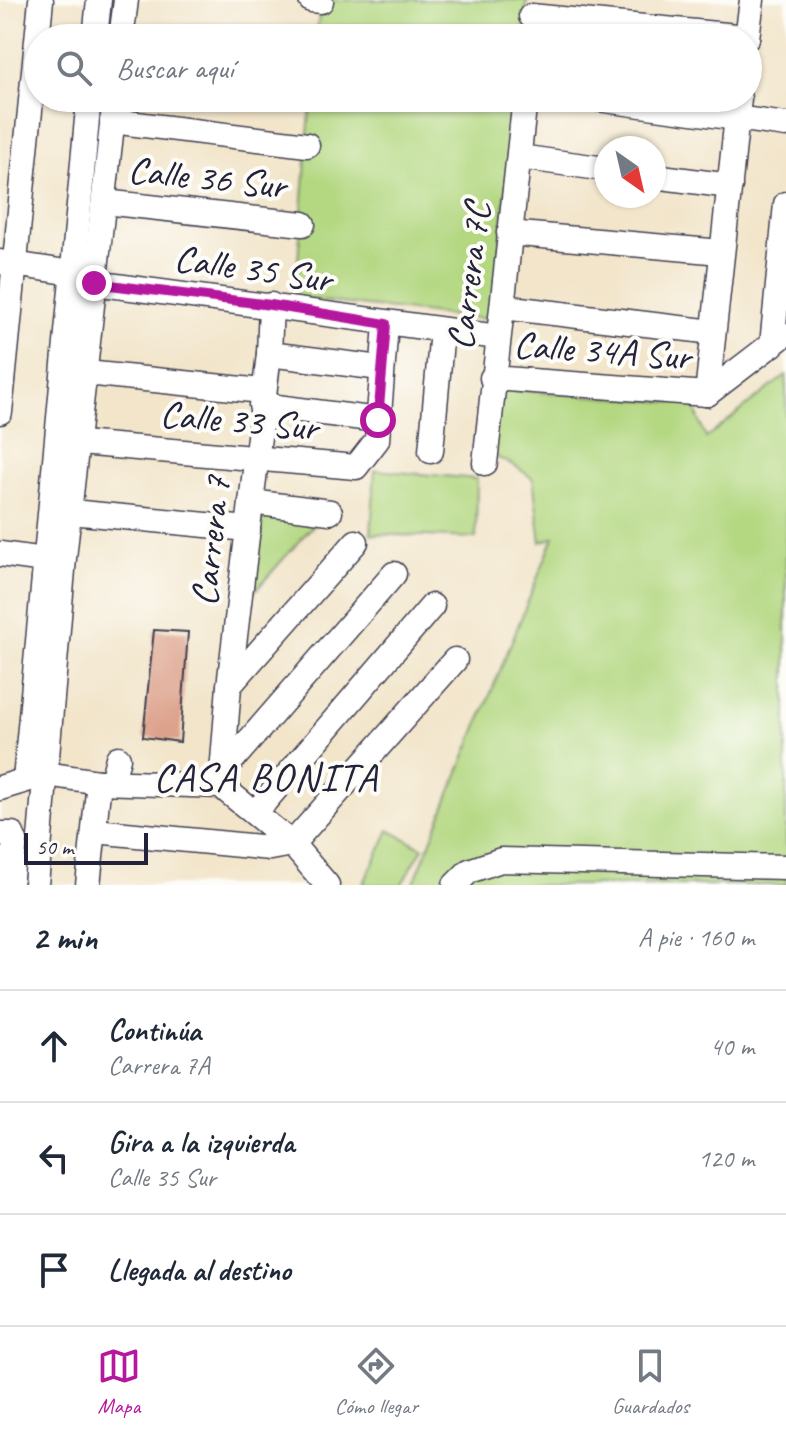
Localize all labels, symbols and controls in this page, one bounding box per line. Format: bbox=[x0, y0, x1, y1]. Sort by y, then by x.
search box bbox=[24, 24, 762, 112]
icon: search bbox=[52, 46, 96, 90]
text: Buscar aquí bbox=[116, 49, 234, 87]
north arrow bbox=[594, 136, 666, 208]
street label: Calle 36 Sur bbox=[126, 146, 292, 210]
street label: Carrera 7C bbox=[436, 196, 501, 352]
street label: Calle 35 Sur bbox=[172, 234, 339, 303]
route end bbox=[76, 265, 112, 301]
street label: Calle 34A Sur bbox=[512, 321, 696, 380]
street label: Calle 33 Sur bbox=[158, 390, 324, 451]
route start bbox=[360, 402, 396, 438]
street label: Carrera 7 bbox=[180, 472, 241, 608]
district label: CASA BONITA bbox=[154, 752, 378, 802]
scale bar bbox=[24, 829, 148, 865]
text: 50 m bbox=[36, 833, 73, 861]
text: 2 min bbox=[32, 916, 97, 959]
text: A pie · 160 m bbox=[638, 921, 754, 954]
text: Continúa bbox=[108, 1011, 201, 1049]
icon: ahead bbox=[32, 1024, 76, 1068]
text: 40 m bbox=[710, 1030, 754, 1063]
text: Carrera 7A bbox=[108, 1049, 210, 1082]
text: Gira a la izquierda bbox=[108, 1123, 294, 1161]
icon: left bbox=[32, 1136, 76, 1180]
text: 120 m bbox=[698, 1142, 754, 1175]
text: Calle 35 Sur bbox=[108, 1161, 216, 1194]
icon: arrive bbox=[32, 1248, 76, 1292]
text: Llegada al destino bbox=[108, 1251, 291, 1289]
tab: Mapa bbox=[97, 1344, 141, 1420]
tab: Cómo llegar bbox=[335, 1344, 418, 1420]
tab: Guardados bbox=[612, 1344, 689, 1420]

